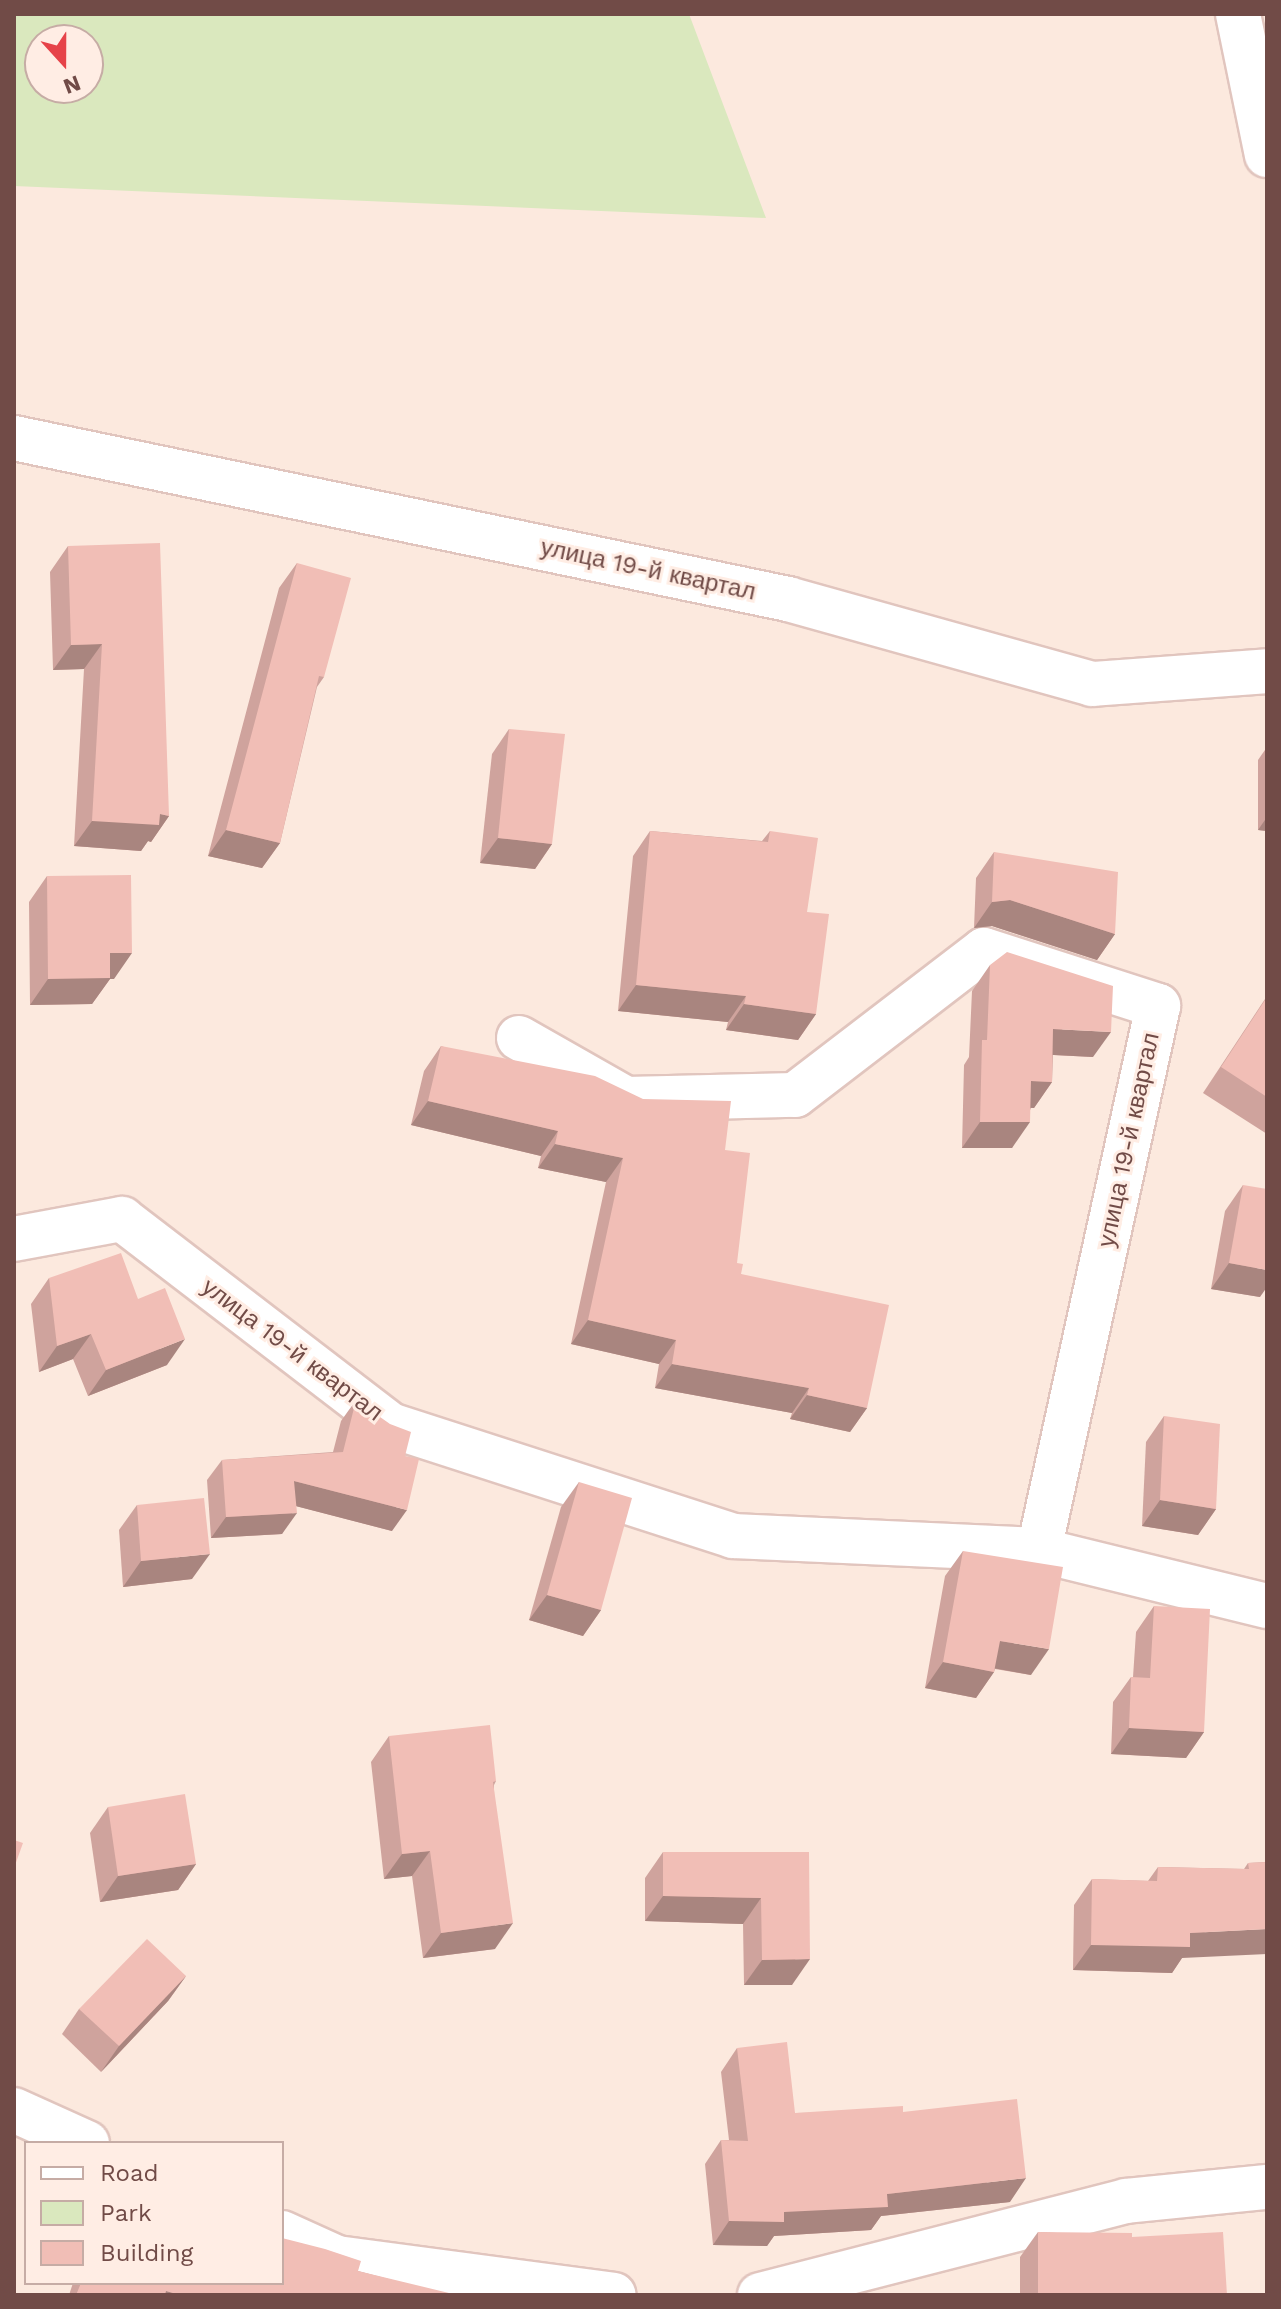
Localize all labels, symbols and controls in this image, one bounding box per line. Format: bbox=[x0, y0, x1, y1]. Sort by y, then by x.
north arrow bbox=[24, 24, 104, 104]
text: N bbox=[60, 70, 84, 100]
street label: улица 19-й квартал bbox=[538, 533, 758, 607]
street label: улица 19-й квартал bbox=[1092, 1030, 1166, 1250]
street label: улица 19-й квартал bbox=[196, 1272, 388, 1428]
legend bbox=[24, 2141, 284, 2285]
text: Road bbox=[100, 2159, 159, 2187]
text: Park bbox=[100, 2199, 152, 2227]
text: Building bbox=[100, 2239, 193, 2267]

